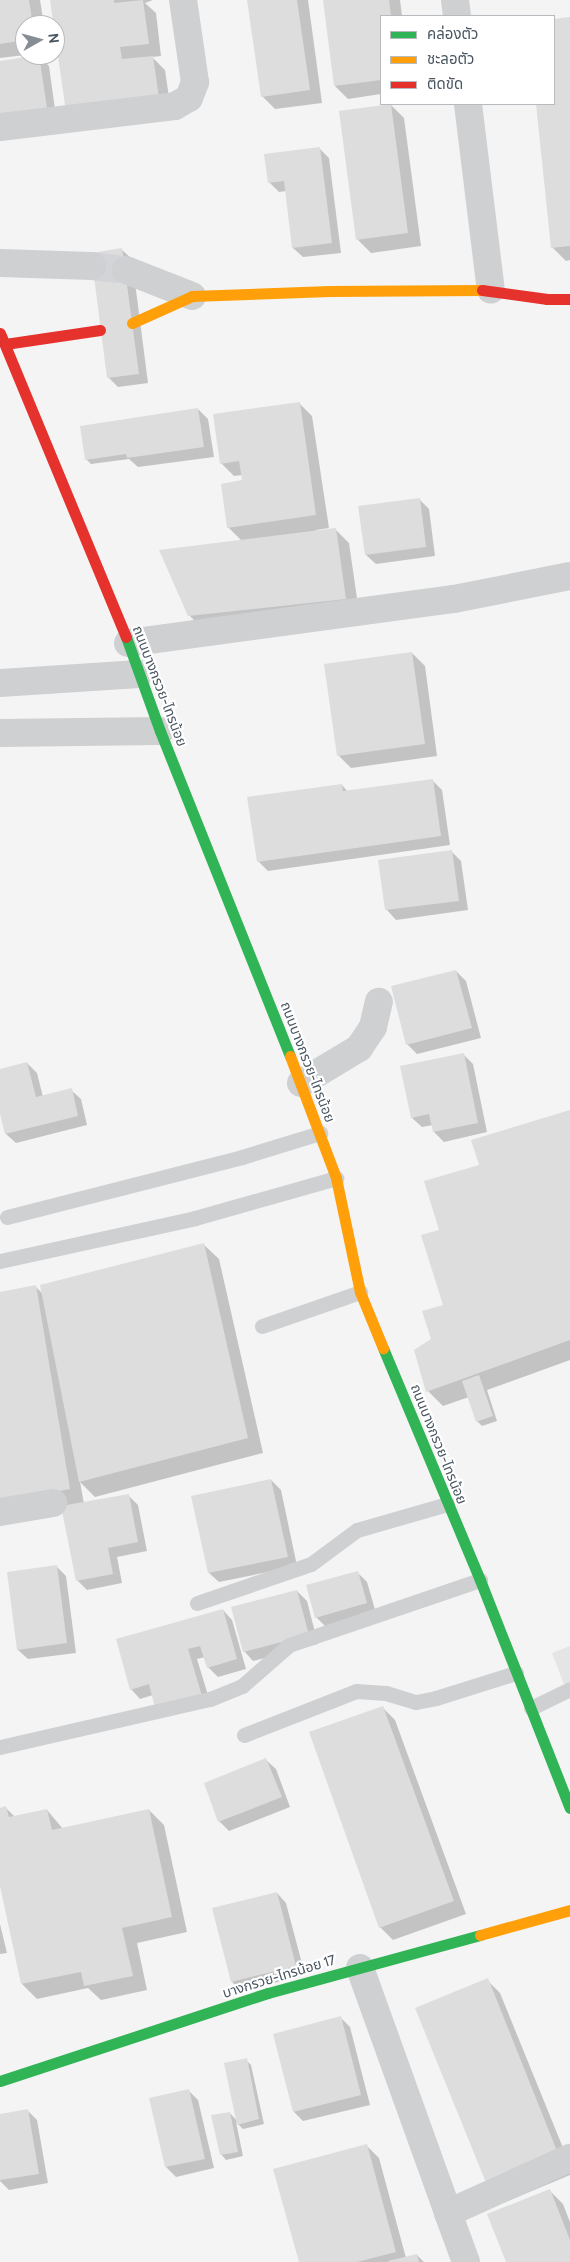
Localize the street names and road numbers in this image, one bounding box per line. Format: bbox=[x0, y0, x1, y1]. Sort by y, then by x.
street label: ถนนบางกรวย-ไทรน้อย bbox=[129, 623, 191, 749]
street label: ถนนบางกรวย-ไทรน้อย bbox=[277, 999, 339, 1125]
street label: ถนนบางกรวย-ไทรน้อย bbox=[407, 1381, 471, 1507]
street label: บางกรวย-ไทรน้อย 17 bbox=[220, 1951, 338, 2001]

